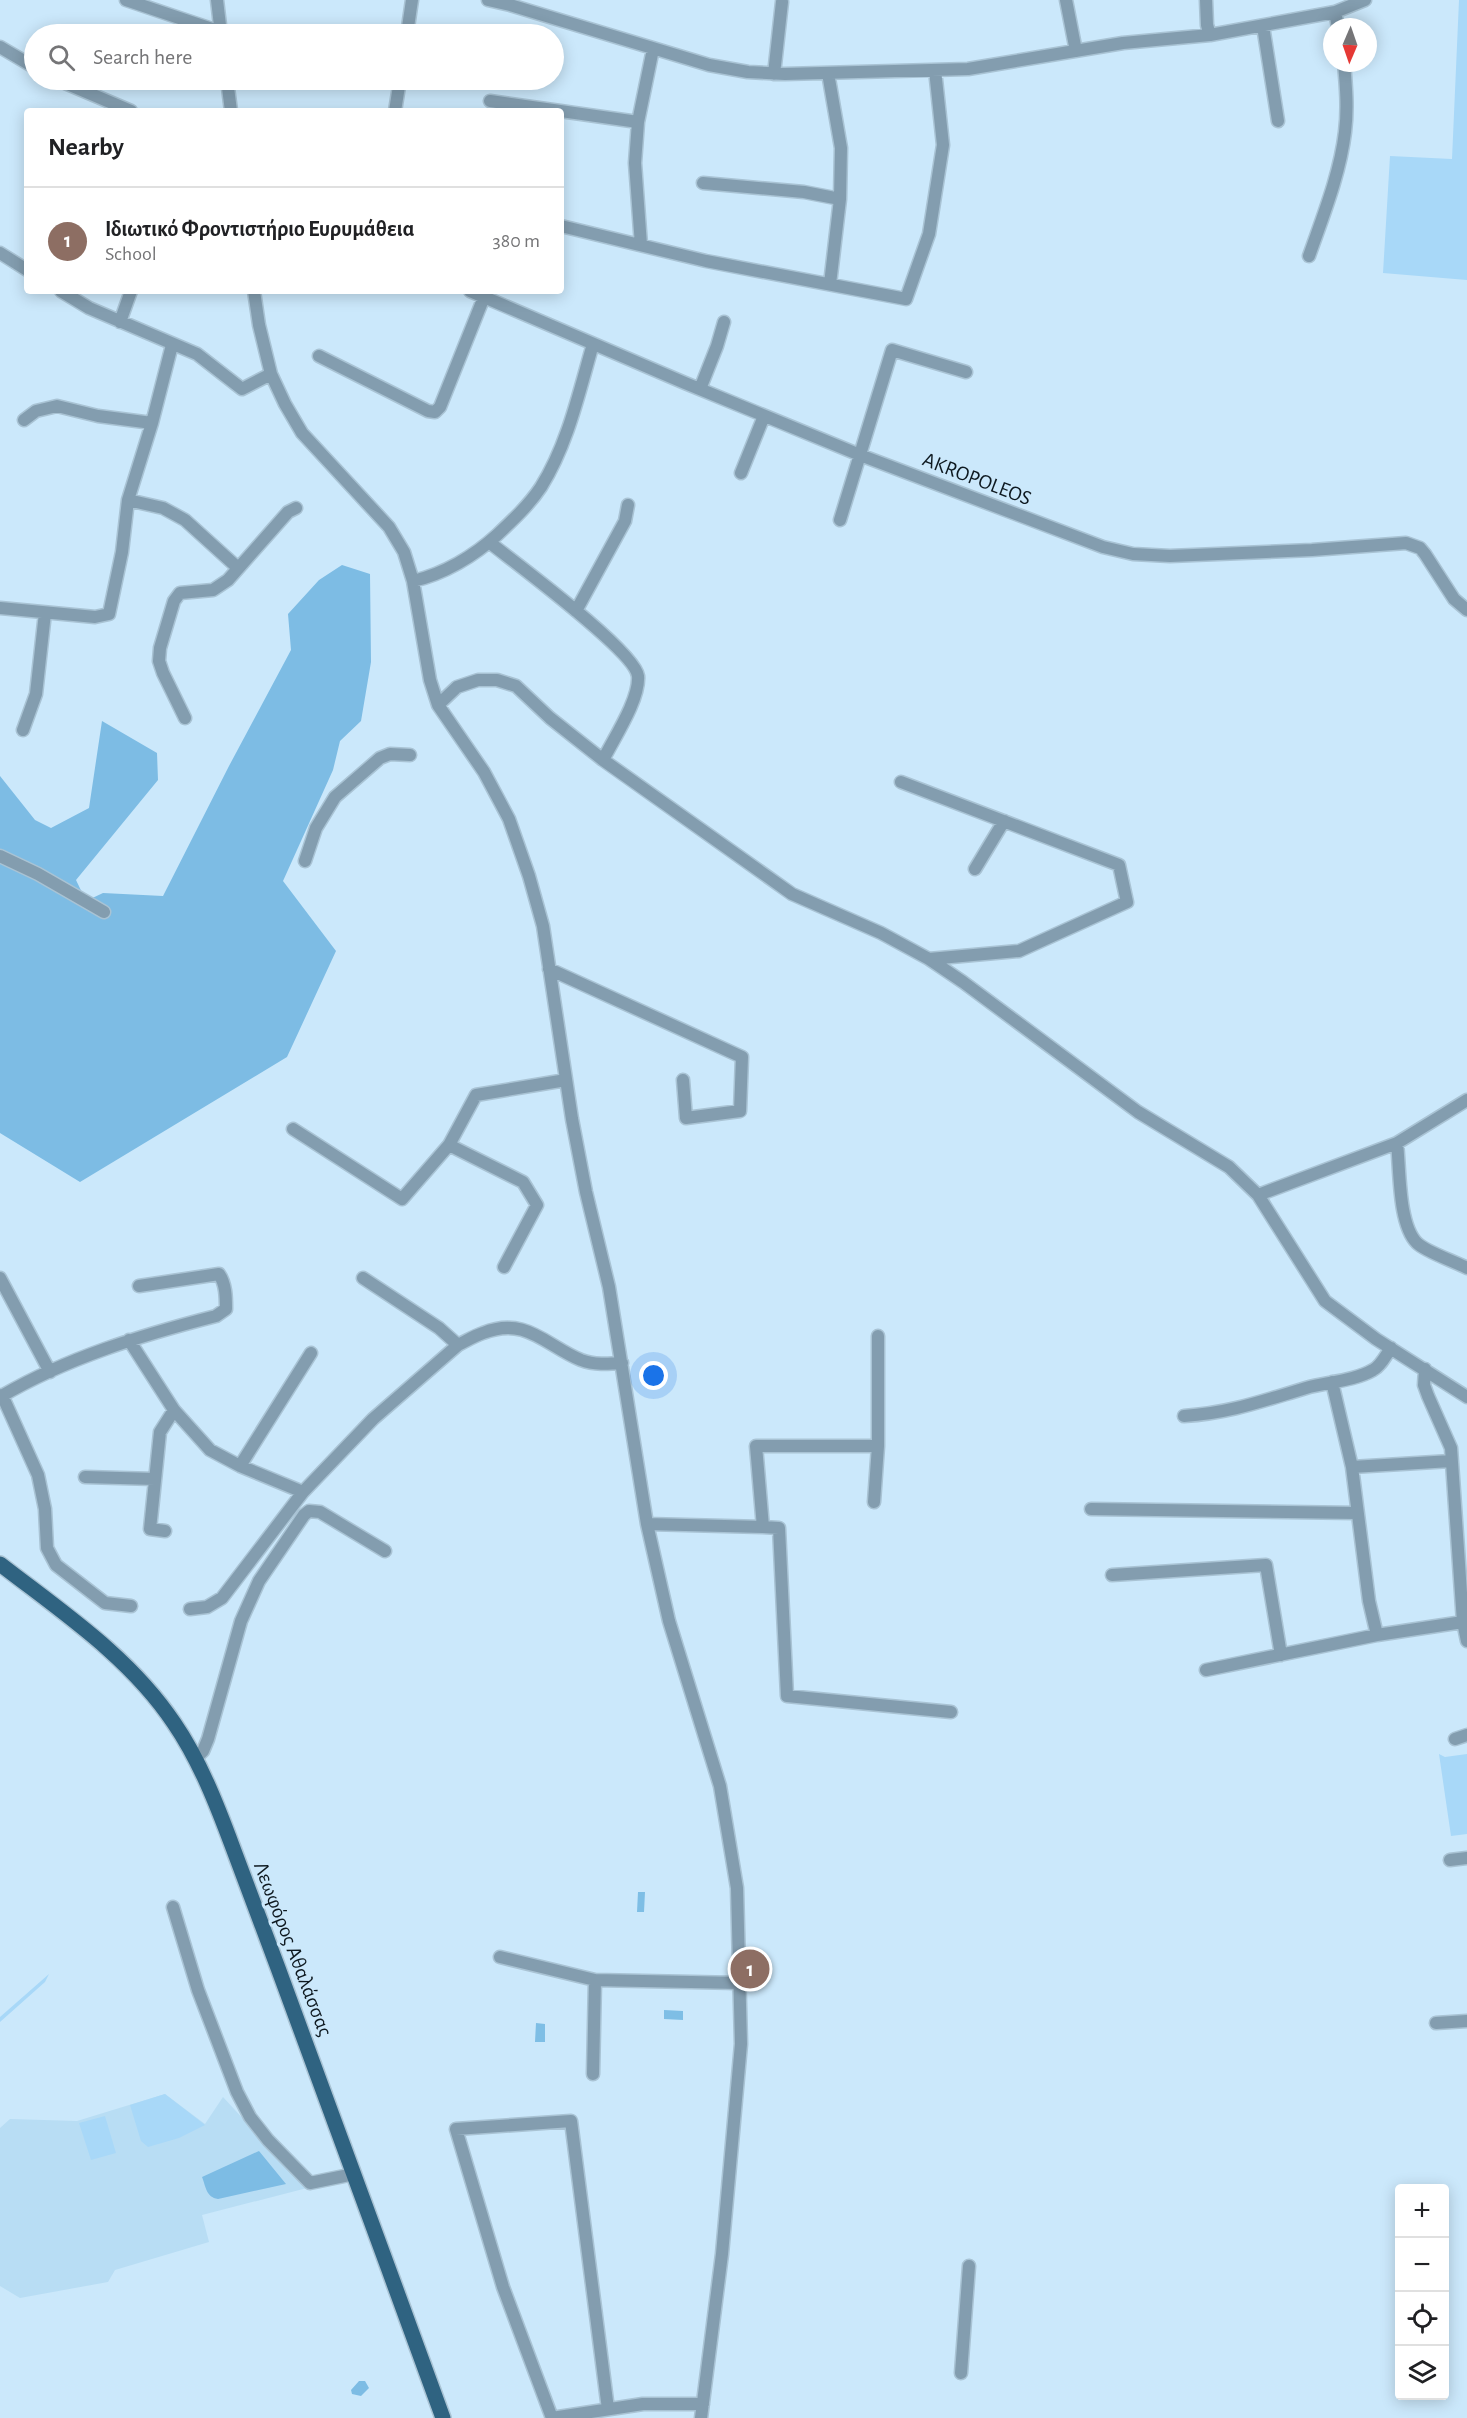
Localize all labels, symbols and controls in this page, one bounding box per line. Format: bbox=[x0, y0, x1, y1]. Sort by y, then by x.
north arrow bbox=[1323, 18, 1377, 72]
search box bbox=[24, 24, 564, 90]
icon: search bbox=[45, 41, 78, 74]
text: Search here bbox=[93, 46, 192, 68]
text: Nearby bbox=[48, 134, 124, 160]
text: Ιδιωτικό Φροντιστήριο Ευρυμάθεια bbox=[105, 218, 414, 240]
text: 1 bbox=[64, 231, 71, 251]
text: 380 m bbox=[492, 231, 540, 251]
text: School bbox=[105, 244, 157, 264]
street label: AKROPOLEOS bbox=[920, 449, 1034, 509]
your location bbox=[639, 1361, 668, 1390]
street label: Λεωφόρος Αθαλάσσας bbox=[250, 1859, 336, 2039]
pin: 1 bbox=[730, 1946, 770, 1992]
map controls bbox=[1395, 2184, 1449, 2400]
button: + bbox=[1395, 2184, 1449, 2238]
button: − bbox=[1395, 2238, 1449, 2292]
button: locate bbox=[1395, 2292, 1449, 2346]
button: layers bbox=[1395, 2346, 1449, 2400]

